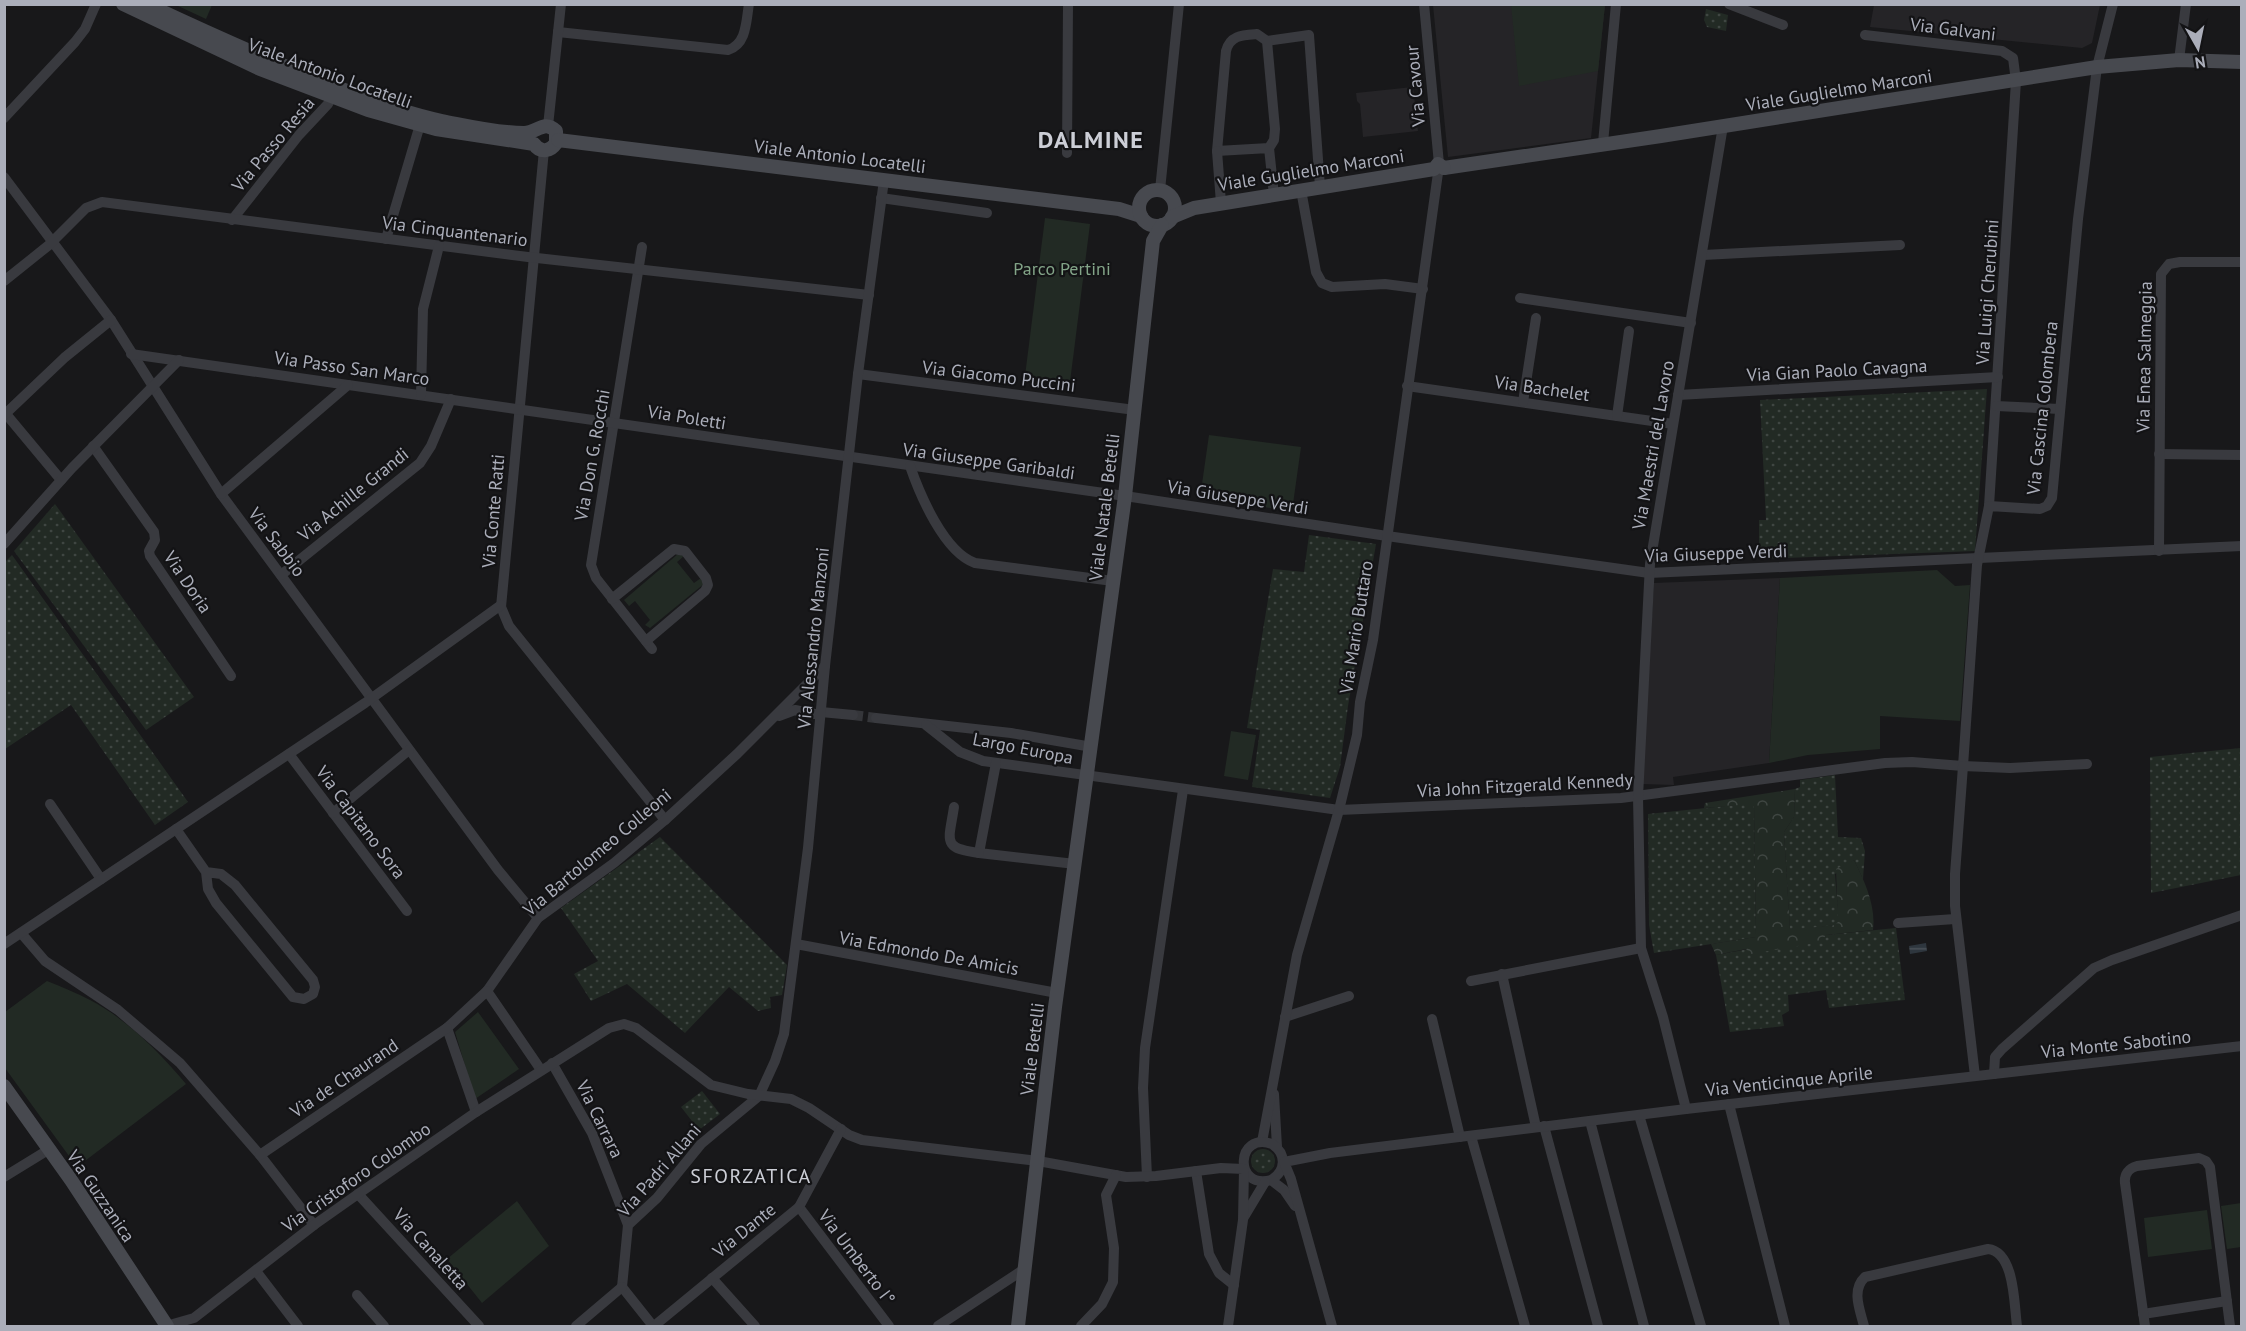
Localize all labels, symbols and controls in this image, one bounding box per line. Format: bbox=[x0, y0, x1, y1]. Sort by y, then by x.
street label: Via Galvani bbox=[1908, 12, 1997, 46]
north arrow bbox=[2168, 18, 2228, 78]
street label: Viale Antonio Locatelli bbox=[244, 32, 415, 113]
street label: Via Cavour bbox=[1400, 44, 1430, 129]
text: N bbox=[2194, 52, 2207, 74]
street label: Viale Guglielmo Marconi bbox=[1743, 64, 1934, 116]
street label: Via Passo Resia bbox=[226, 92, 319, 197]
district label: DALMINE bbox=[1038, 124, 1144, 155]
street label: Viale Antonio Locatelli bbox=[752, 134, 927, 178]
street label: Viale Guglielmo Marconi bbox=[1215, 144, 1406, 196]
street label: Via Cinquantenario bbox=[380, 211, 529, 251]
street label: Via Luigi Cherubini bbox=[1970, 218, 2004, 367]
park label: Parco Pertini bbox=[1013, 257, 1111, 280]
street label: Via Enea Salmeggia bbox=[2131, 281, 2157, 434]
street label: Via Cascina Colombera bbox=[2021, 320, 2063, 497]
street label: Via Passo San Marco bbox=[272, 346, 431, 390]
street label: Via Gian Paolo Cavagna bbox=[1745, 354, 1928, 386]
street label: Via Giacomo Puccini bbox=[920, 355, 1077, 397]
street label: Via Maestri del Lavoro bbox=[1627, 359, 1679, 532]
street label: Via Bachelet bbox=[1492, 370, 1591, 406]
street label: Via Don G. Rocchi bbox=[569, 387, 615, 524]
street label: Via Poletti bbox=[645, 399, 728, 435]
street label: Viale Natale Betelli bbox=[1083, 432, 1124, 583]
street label: Via Giuseppe Garibaldi bbox=[900, 437, 1077, 484]
street label: Via Achille Grandi bbox=[292, 442, 413, 546]
street label: Via Conte Ratti bbox=[476, 453, 509, 570]
street label: Via Giuseppe Verdi bbox=[1165, 474, 1310, 520]
street label: Via Sabbio bbox=[243, 502, 311, 581]
street label: Via Giuseppe Verdi bbox=[1643, 539, 1788, 567]
street label: Via Doria bbox=[158, 546, 217, 617]
street label: Via Alessandro Manzoni bbox=[792, 546, 834, 731]
street label: Via Mario Buttaro bbox=[1334, 559, 1378, 696]
street label: Largo Europa bbox=[971, 727, 1075, 769]
street label: Via Capitano Sora bbox=[310, 760, 411, 883]
street label: Via John Fitzgerald Kennedy bbox=[1416, 768, 1634, 802]
street label: Via Bartolomeo Colleoni bbox=[517, 783, 676, 921]
street label: Via Edmondo De Amicis bbox=[836, 926, 1021, 980]
street label: Viale Betelli bbox=[1015, 1001, 1049, 1098]
street label: Via Monte Sabotino bbox=[2039, 1025, 2192, 1063]
street label: Via de Chaurand bbox=[285, 1033, 403, 1123]
street label: Via Venticinque Aprile bbox=[1703, 1061, 1874, 1101]
street label: Via Carrara bbox=[571, 1075, 629, 1162]
street label: Via Cristoforo Colombo bbox=[276, 1117, 435, 1238]
street label: Via Padri Allani bbox=[611, 1118, 706, 1222]
street label: Via Guzzanica bbox=[61, 1145, 140, 1246]
district label: SFORZATICA bbox=[690, 1163, 812, 1189]
street label: Via Dante bbox=[707, 1198, 780, 1263]
street label: Via Canaletta bbox=[388, 1203, 474, 1295]
street label: Via Umberto I° bbox=[813, 1204, 900, 1309]

